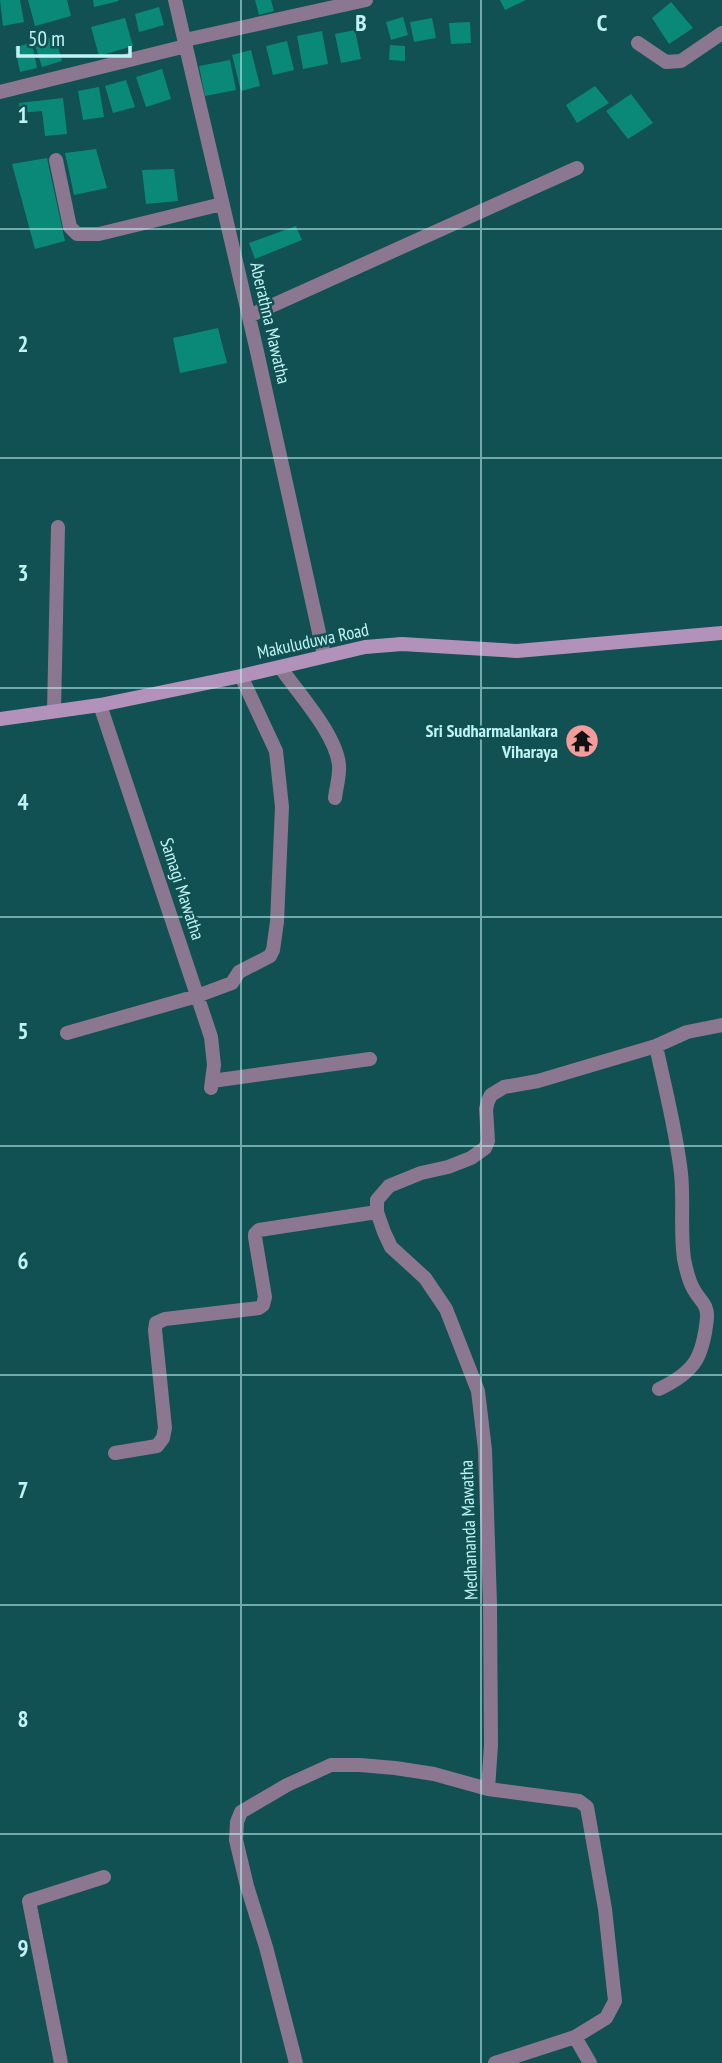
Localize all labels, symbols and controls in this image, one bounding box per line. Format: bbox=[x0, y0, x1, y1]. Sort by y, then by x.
text: B bbox=[355, 8, 367, 37]
text: C bbox=[597, 8, 608, 37]
scale bar bbox=[18, 14, 130, 58]
text: 50 m bbox=[28, 25, 65, 52]
text: 1 bbox=[18, 100, 29, 129]
street label: Aberathna Mawatha bbox=[245, 260, 296, 386]
text: 2 bbox=[18, 329, 29, 358]
text: 3 bbox=[18, 558, 29, 587]
street label: Makuluduwa Road bbox=[255, 617, 371, 664]
place label: Sri Sudharmalankara Viharaya bbox=[426, 719, 558, 763]
temple icon: Sri Sudharmalankara Viharaya bbox=[563, 722, 601, 760]
text: 4 bbox=[18, 787, 29, 816]
street label: Samagi Mawatha bbox=[155, 835, 210, 943]
text: 5 bbox=[18, 1016, 29, 1045]
text: 6 bbox=[18, 1246, 29, 1275]
street label: Medhananda Mawatha bbox=[455, 1460, 482, 1600]
text: 7 bbox=[18, 1475, 29, 1504]
text: 8 bbox=[18, 1704, 29, 1733]
text: 9 bbox=[18, 1933, 29, 1962]

